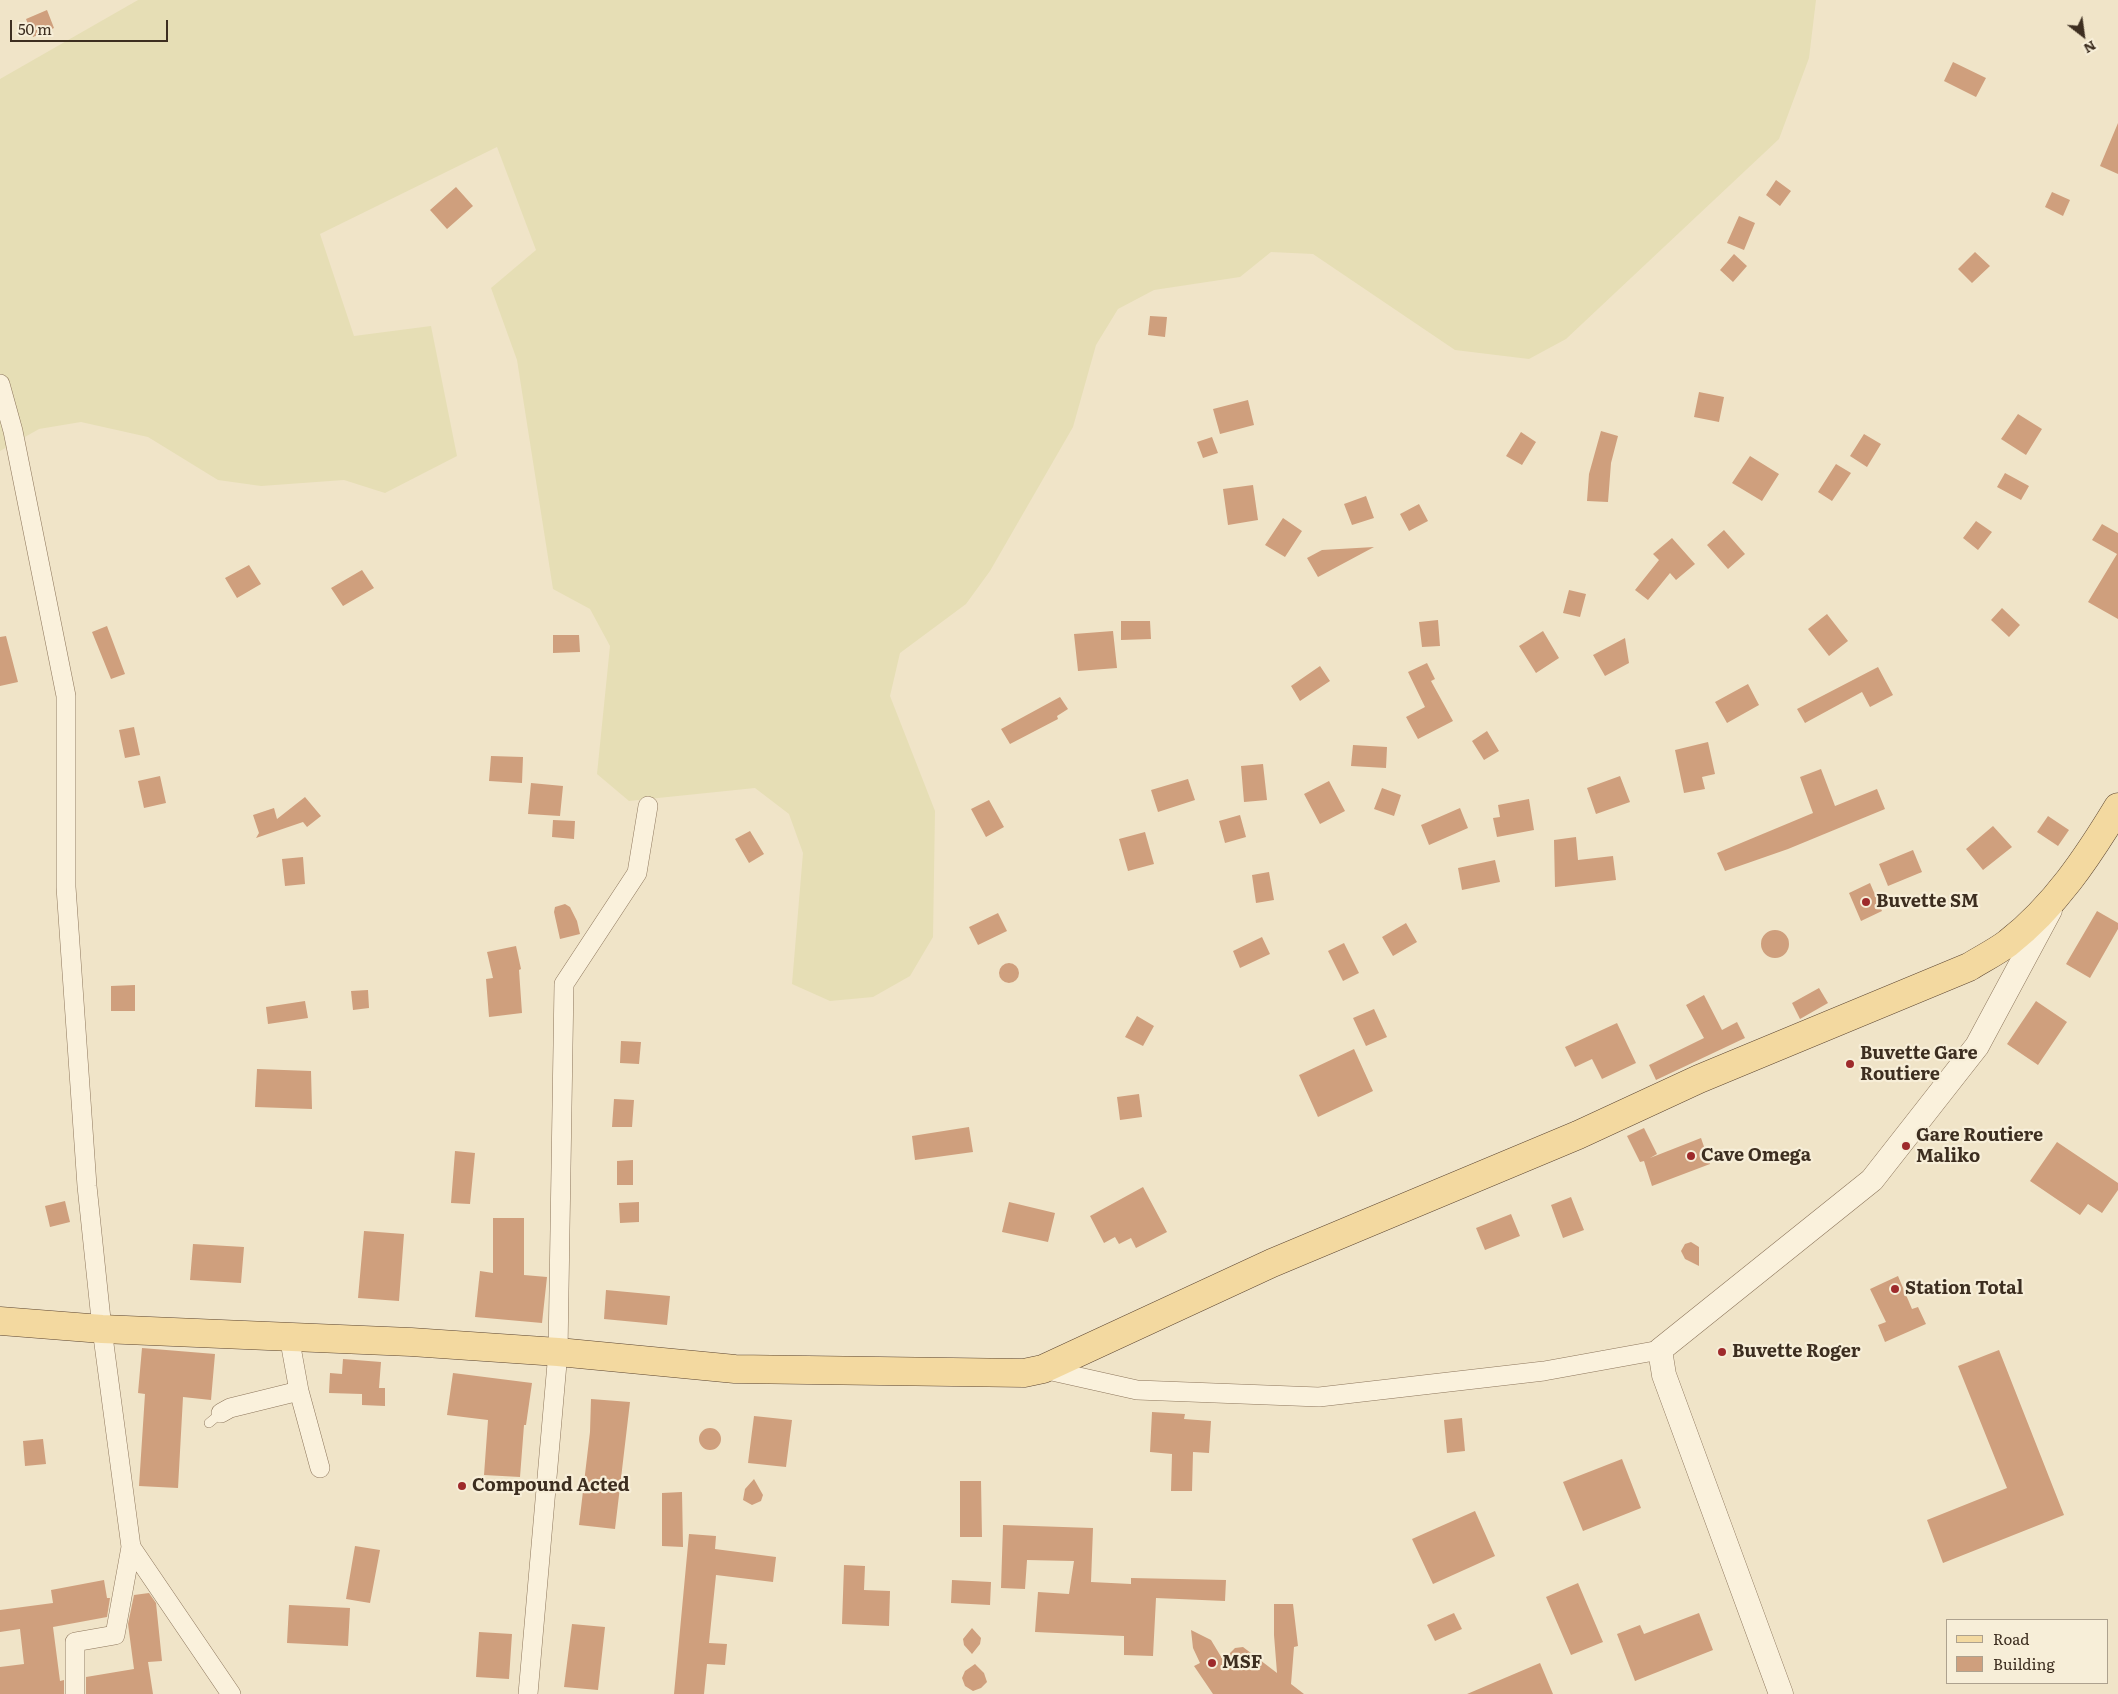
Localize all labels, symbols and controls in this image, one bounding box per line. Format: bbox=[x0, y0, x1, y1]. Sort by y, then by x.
scale bar bbox=[12, 10, 170, 42]
north arrow bbox=[2058, 10, 2108, 60]
text: 50 m bbox=[18, 17, 52, 40]
text: N bbox=[2080, 36, 2101, 60]
place label: Buvette SM bbox=[1876, 891, 1979, 913]
marker: Buvette SM bbox=[1860, 896, 1872, 908]
place label: Buvette Gare Routiere bbox=[1860, 1043, 1978, 1086]
marker: Buvette Gare Routiere bbox=[1844, 1058, 1856, 1070]
place label: Gare Routiere Maliko bbox=[1916, 1125, 2043, 1168]
marker: Gare Routiere Maliko bbox=[1900, 1140, 1912, 1152]
place label: Cave Omega bbox=[1701, 1145, 1811, 1167]
marker: Cave Omega bbox=[1685, 1150, 1697, 1162]
place label: Station Total bbox=[1905, 1278, 2023, 1300]
marker: Station Total bbox=[1889, 1283, 1901, 1295]
place label: Buvette Roger bbox=[1732, 1341, 1860, 1363]
marker: Buvette Roger bbox=[1716, 1346, 1728, 1358]
place label: Compound Acted bbox=[472, 1475, 630, 1497]
marker: Compound Acted bbox=[456, 1480, 468, 1492]
legend bbox=[1946, 1619, 2108, 1684]
text: Road bbox=[1993, 1627, 2029, 1650]
place label: MSF bbox=[1222, 1652, 1262, 1674]
text: Building bbox=[1993, 1652, 2055, 1675]
marker: MSF bbox=[1206, 1657, 1218, 1669]

